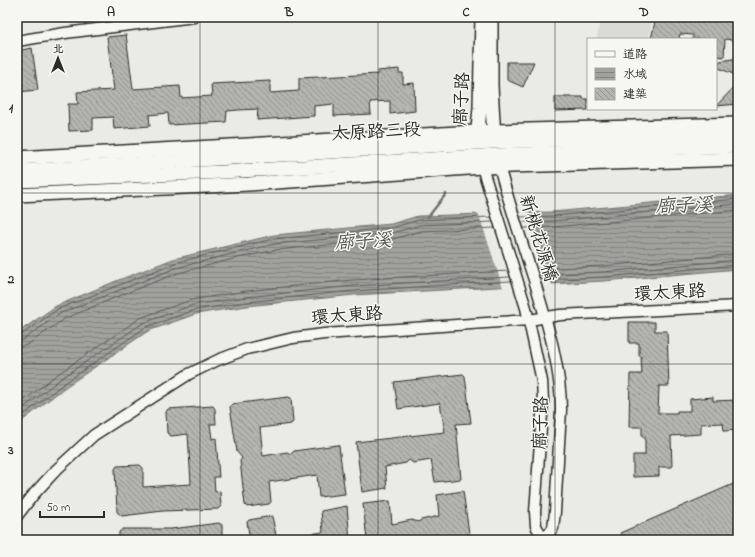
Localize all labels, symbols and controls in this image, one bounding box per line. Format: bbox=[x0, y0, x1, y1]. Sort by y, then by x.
text: A bbox=[107, 3, 115, 22]
text: B bbox=[284, 3, 294, 22]
text: C bbox=[462, 3, 470, 22]
text: D bbox=[638, 3, 649, 22]
north arrow bbox=[38, 38, 78, 78]
legend bbox=[587, 38, 717, 110]
text: 北 bbox=[53, 41, 64, 57]
text: 道路 bbox=[623, 46, 647, 64]
text: 水域 bbox=[623, 66, 647, 84]
street label: 廍子路 bbox=[449, 71, 477, 127]
text: 建築 bbox=[623, 86, 647, 104]
text: 1 bbox=[9, 99, 14, 118]
street label: 太原路三段 bbox=[330, 118, 422, 148]
street label: 新桃花源橋 bbox=[511, 192, 563, 285]
water label: 廍子溪 bbox=[655, 192, 714, 221]
water label: 廍子溪 bbox=[334, 227, 393, 257]
text: 2 bbox=[7, 270, 15, 289]
street label: 環太東路 bbox=[633, 279, 707, 309]
street label: 環太東路 bbox=[310, 302, 384, 332]
street label: 廍子路 bbox=[528, 396, 556, 451]
text: 3 bbox=[7, 441, 14, 460]
scale bar bbox=[40, 493, 104, 519]
text: 50 m bbox=[46, 499, 70, 517]

